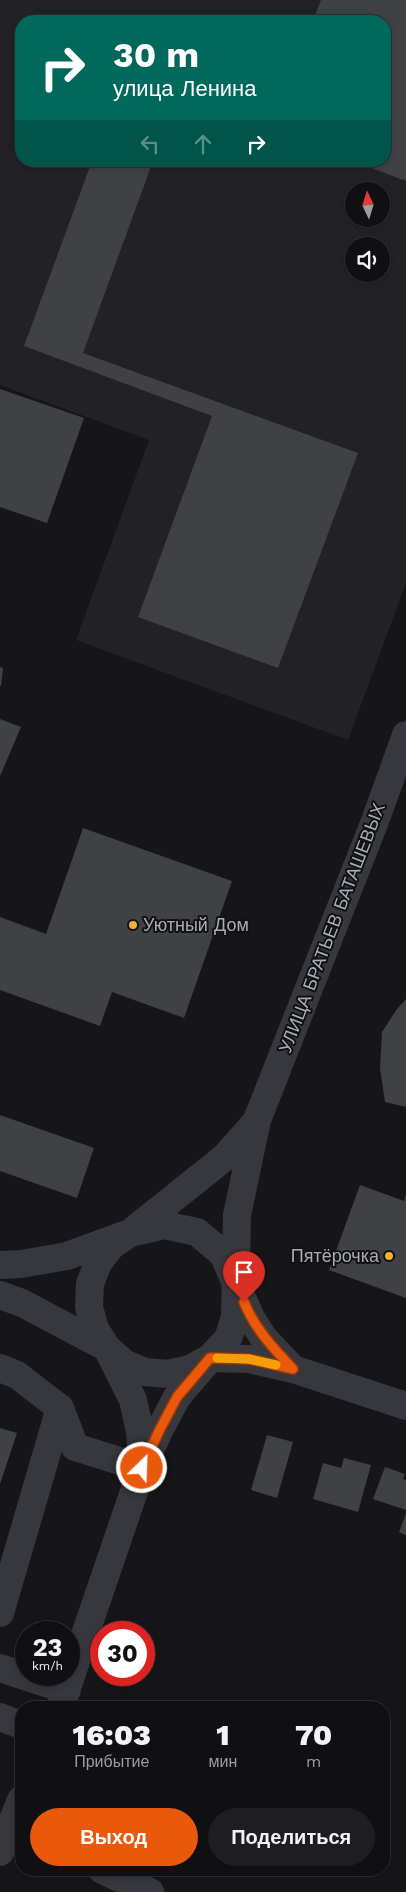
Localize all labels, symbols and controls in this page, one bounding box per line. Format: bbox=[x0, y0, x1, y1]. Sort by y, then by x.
text: 30 m bbox=[113, 34, 199, 76]
icon: right bbox=[30, 35, 95, 100]
text: улица Ленина bbox=[113, 76, 256, 101]
icon: left bbox=[136, 130, 164, 158]
icon: ahead bbox=[189, 130, 217, 158]
icon: right bbox=[242, 130, 270, 158]
north arrow bbox=[345, 182, 390, 228]
map controls bbox=[345, 182, 390, 282]
button: sound bbox=[345, 237, 390, 282]
street label: УЛИЦА БРАТЬЕВ БАТАШЕВЫХ bbox=[274, 800, 389, 1056]
place label: Уютный Дом bbox=[143, 914, 249, 935]
marker: Уютный Дом bbox=[127, 919, 139, 931]
place label: Пятёрочка bbox=[291, 1245, 380, 1266]
marker: Пятёрочка bbox=[383, 1250, 395, 1262]
pin bbox=[223, 1251, 265, 1302]
icon: arrive bbox=[230, 1258, 258, 1286]
position arrow bbox=[115, 1441, 167, 1493]
speed limit sign: 30 bbox=[90, 1621, 155, 1686]
text: 23 bbox=[33, 1633, 62, 1662]
text: km/h bbox=[32, 1659, 63, 1673]
text: 16:03 bbox=[73, 1717, 151, 1752]
text: 1 bbox=[216, 1717, 230, 1752]
text: 70 bbox=[295, 1717, 332, 1752]
text: Прибытие bbox=[74, 1752, 149, 1771]
text: мин bbox=[209, 1752, 237, 1771]
text: m bbox=[306, 1752, 321, 1771]
button: Выход bbox=[30, 1808, 198, 1866]
button: Поделиться bbox=[208, 1808, 375, 1866]

